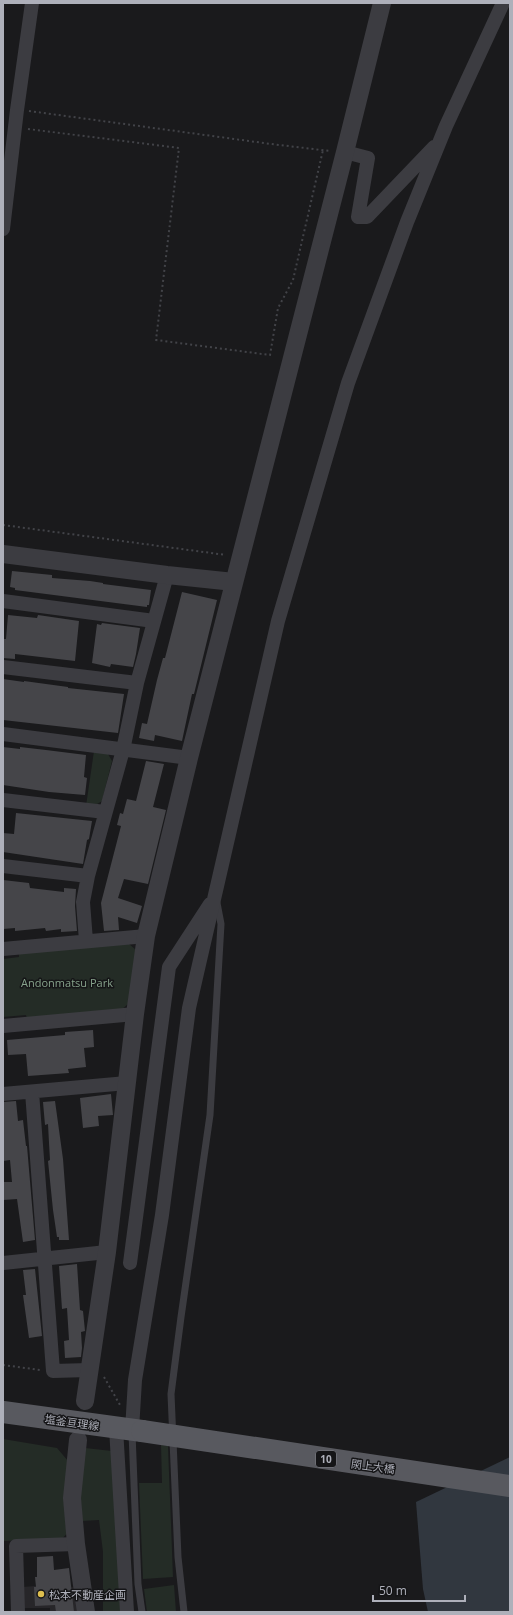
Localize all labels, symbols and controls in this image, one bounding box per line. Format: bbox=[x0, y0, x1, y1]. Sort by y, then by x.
park label: Andonmatsu Park bbox=[21, 975, 113, 990]
street label: 塩釜亘理線 bbox=[44, 1411, 100, 1433]
road number: 10 bbox=[316, 1451, 336, 1467]
street label: 閖上大橋 bbox=[350, 1456, 396, 1476]
scale bar bbox=[373, 1577, 465, 1603]
text: 50 m bbox=[379, 1582, 407, 1599]
place label: 松本不動産企画 bbox=[49, 1587, 126, 1602]
marker: 松本不動産企画 bbox=[36, 1589, 46, 1599]

